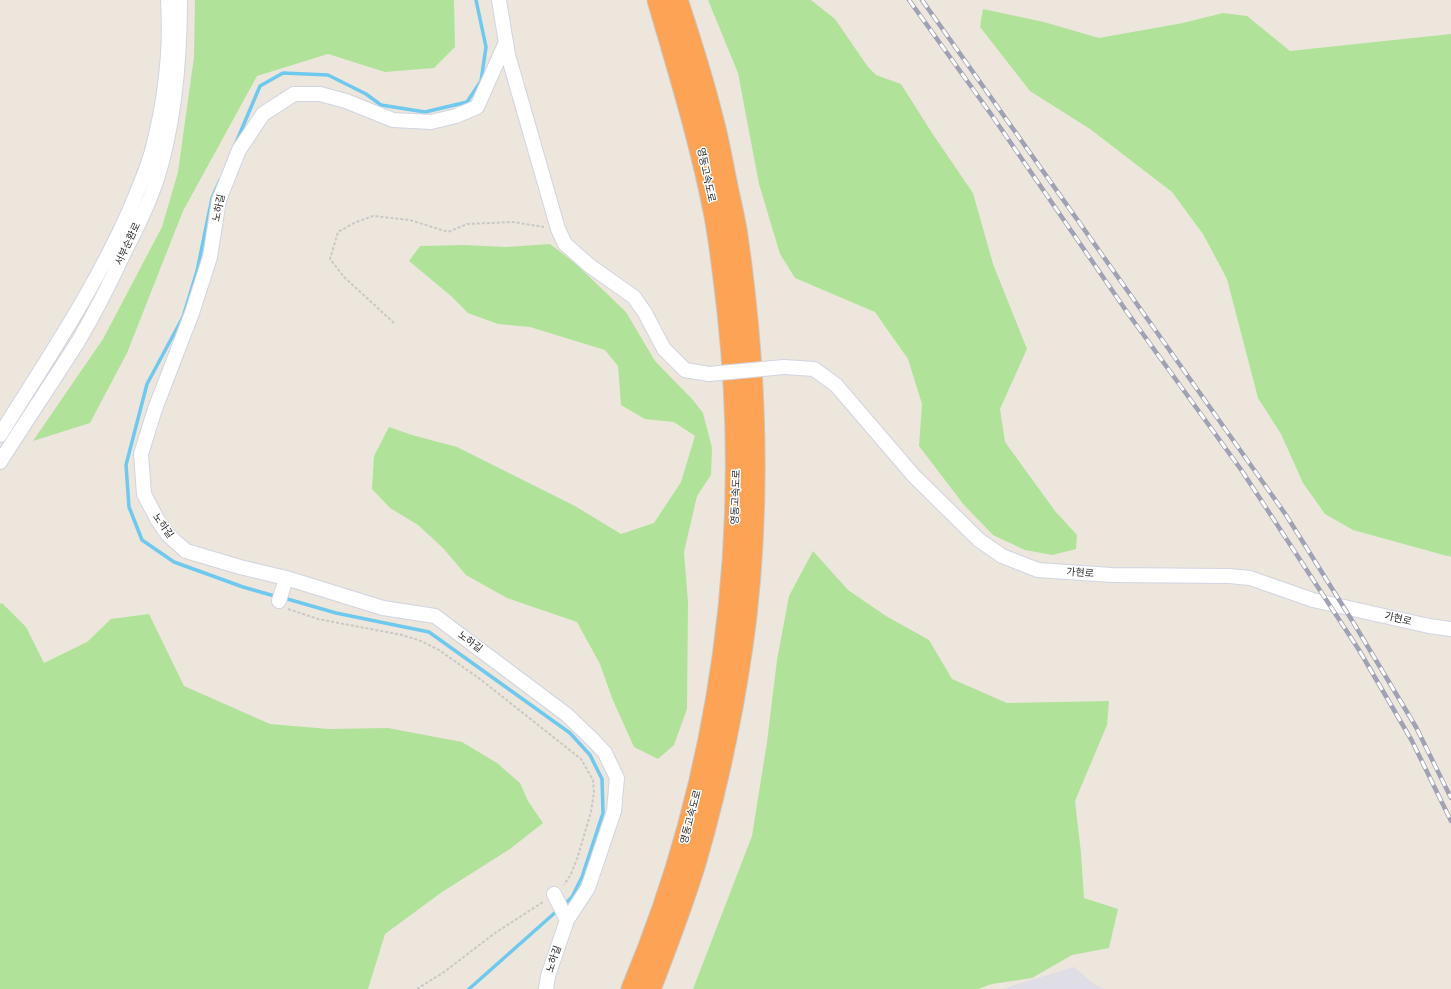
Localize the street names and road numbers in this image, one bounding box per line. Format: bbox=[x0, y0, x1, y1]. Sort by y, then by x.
street label: 영동고속도로 bbox=[694, 147, 718, 203]
street label: 노하길 bbox=[210, 193, 228, 223]
street label: 서부순환로 bbox=[113, 221, 143, 267]
street label: 영동고속도로 bbox=[729, 469, 743, 525]
street label: 노하길 bbox=[150, 511, 176, 541]
street label: 가현로 bbox=[1066, 566, 1094, 580]
street label: 가현로 bbox=[1383, 610, 1413, 628]
street label: 노하길 bbox=[455, 629, 485, 655]
street label: 영동고속도로 bbox=[678, 789, 704, 845]
street label: 노하길 bbox=[544, 944, 564, 974]

